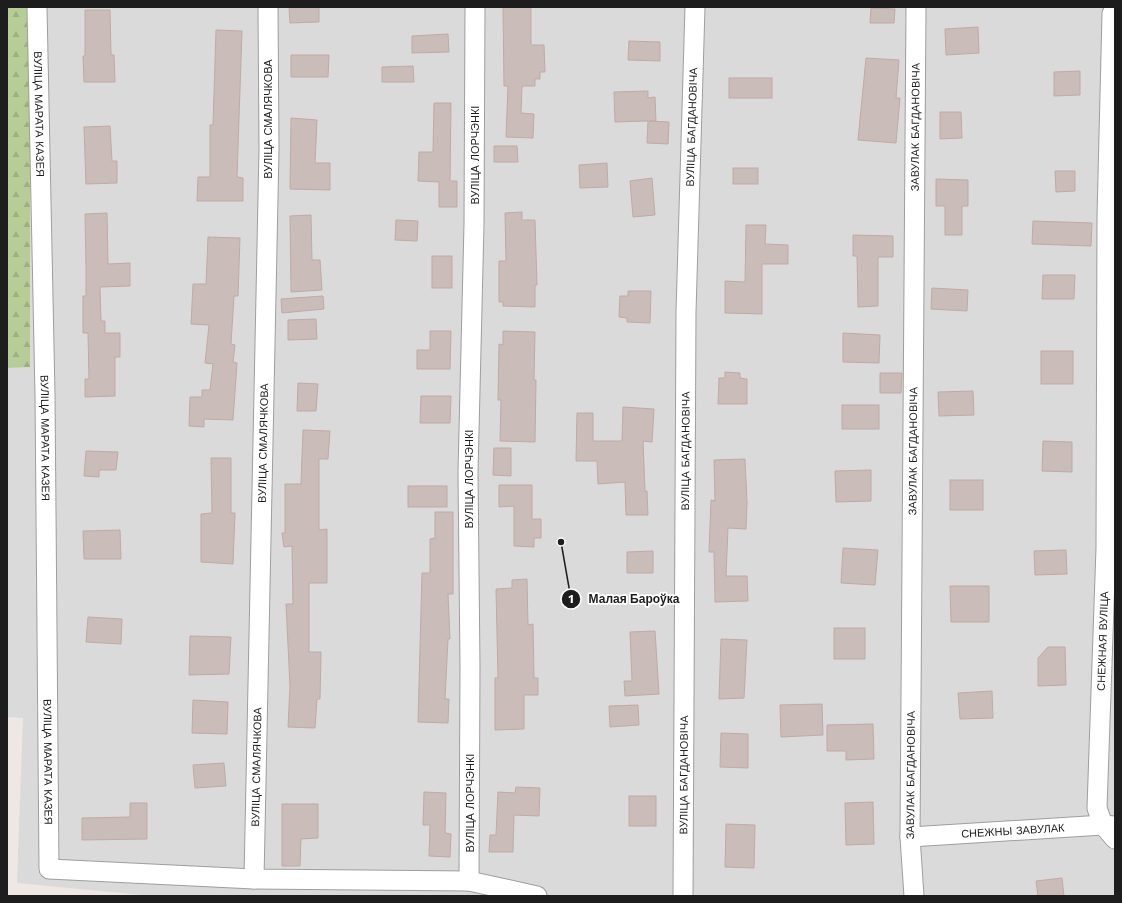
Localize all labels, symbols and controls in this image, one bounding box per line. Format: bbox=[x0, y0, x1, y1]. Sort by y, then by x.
street label: ВУЛІЦА МАРАТА КАЗЕЯ bbox=[31, 51, 47, 177]
street label: ВУЛІЦА СМАЛЯЧКОВА bbox=[262, 59, 275, 179]
street label: ЗАВУЛАК БАГДАНОВІЧА bbox=[908, 62, 922, 191]
street label: ВУЛІЦА БАГДАНОВІЧА bbox=[683, 67, 700, 187]
street label: ВУЛІЦА ЛОРЧЭНКІ bbox=[469, 106, 482, 204]
street label: ВУЛІЦА МАРАТА КАЗЕЯ bbox=[38, 375, 52, 501]
street label: ВУЛІЦА СМАЛЯЧКОВА bbox=[255, 383, 271, 503]
street label: ЗАВУЛАК БАГДАНОВІЧА bbox=[906, 386, 920, 515]
street label: ВУЛІЦА БАГДАНОВІЧА bbox=[678, 391, 692, 511]
street label: ВУЛІЦА ЛОРЧЭНКІ bbox=[463, 430, 476, 528]
callout: Малая Бароўка bbox=[561, 587, 688, 611]
street label: СНЕЖНАЯ ВУЛІЦА bbox=[1095, 590, 1111, 691]
text: 1 bbox=[568, 592, 574, 606]
text: Малая Бароўка bbox=[589, 592, 680, 606]
street label: ВУЛІЦА МАРАТА КАЗЕЯ bbox=[41, 699, 55, 825]
street label: ВУЛІЦА СМАЛЯЧКОВА bbox=[249, 707, 264, 827]
street label: ЗАВУЛАК БАГДАНОВІЧА bbox=[903, 710, 917, 839]
street label: ВУЛІЦА БАГДАНОВІЧА bbox=[677, 715, 690, 835]
street label: ВУЛІЦА ЛОРЧЭНКІ bbox=[464, 754, 477, 852]
street label: СНЕЖНЫ ЗАВУЛАК bbox=[961, 821, 1065, 840]

